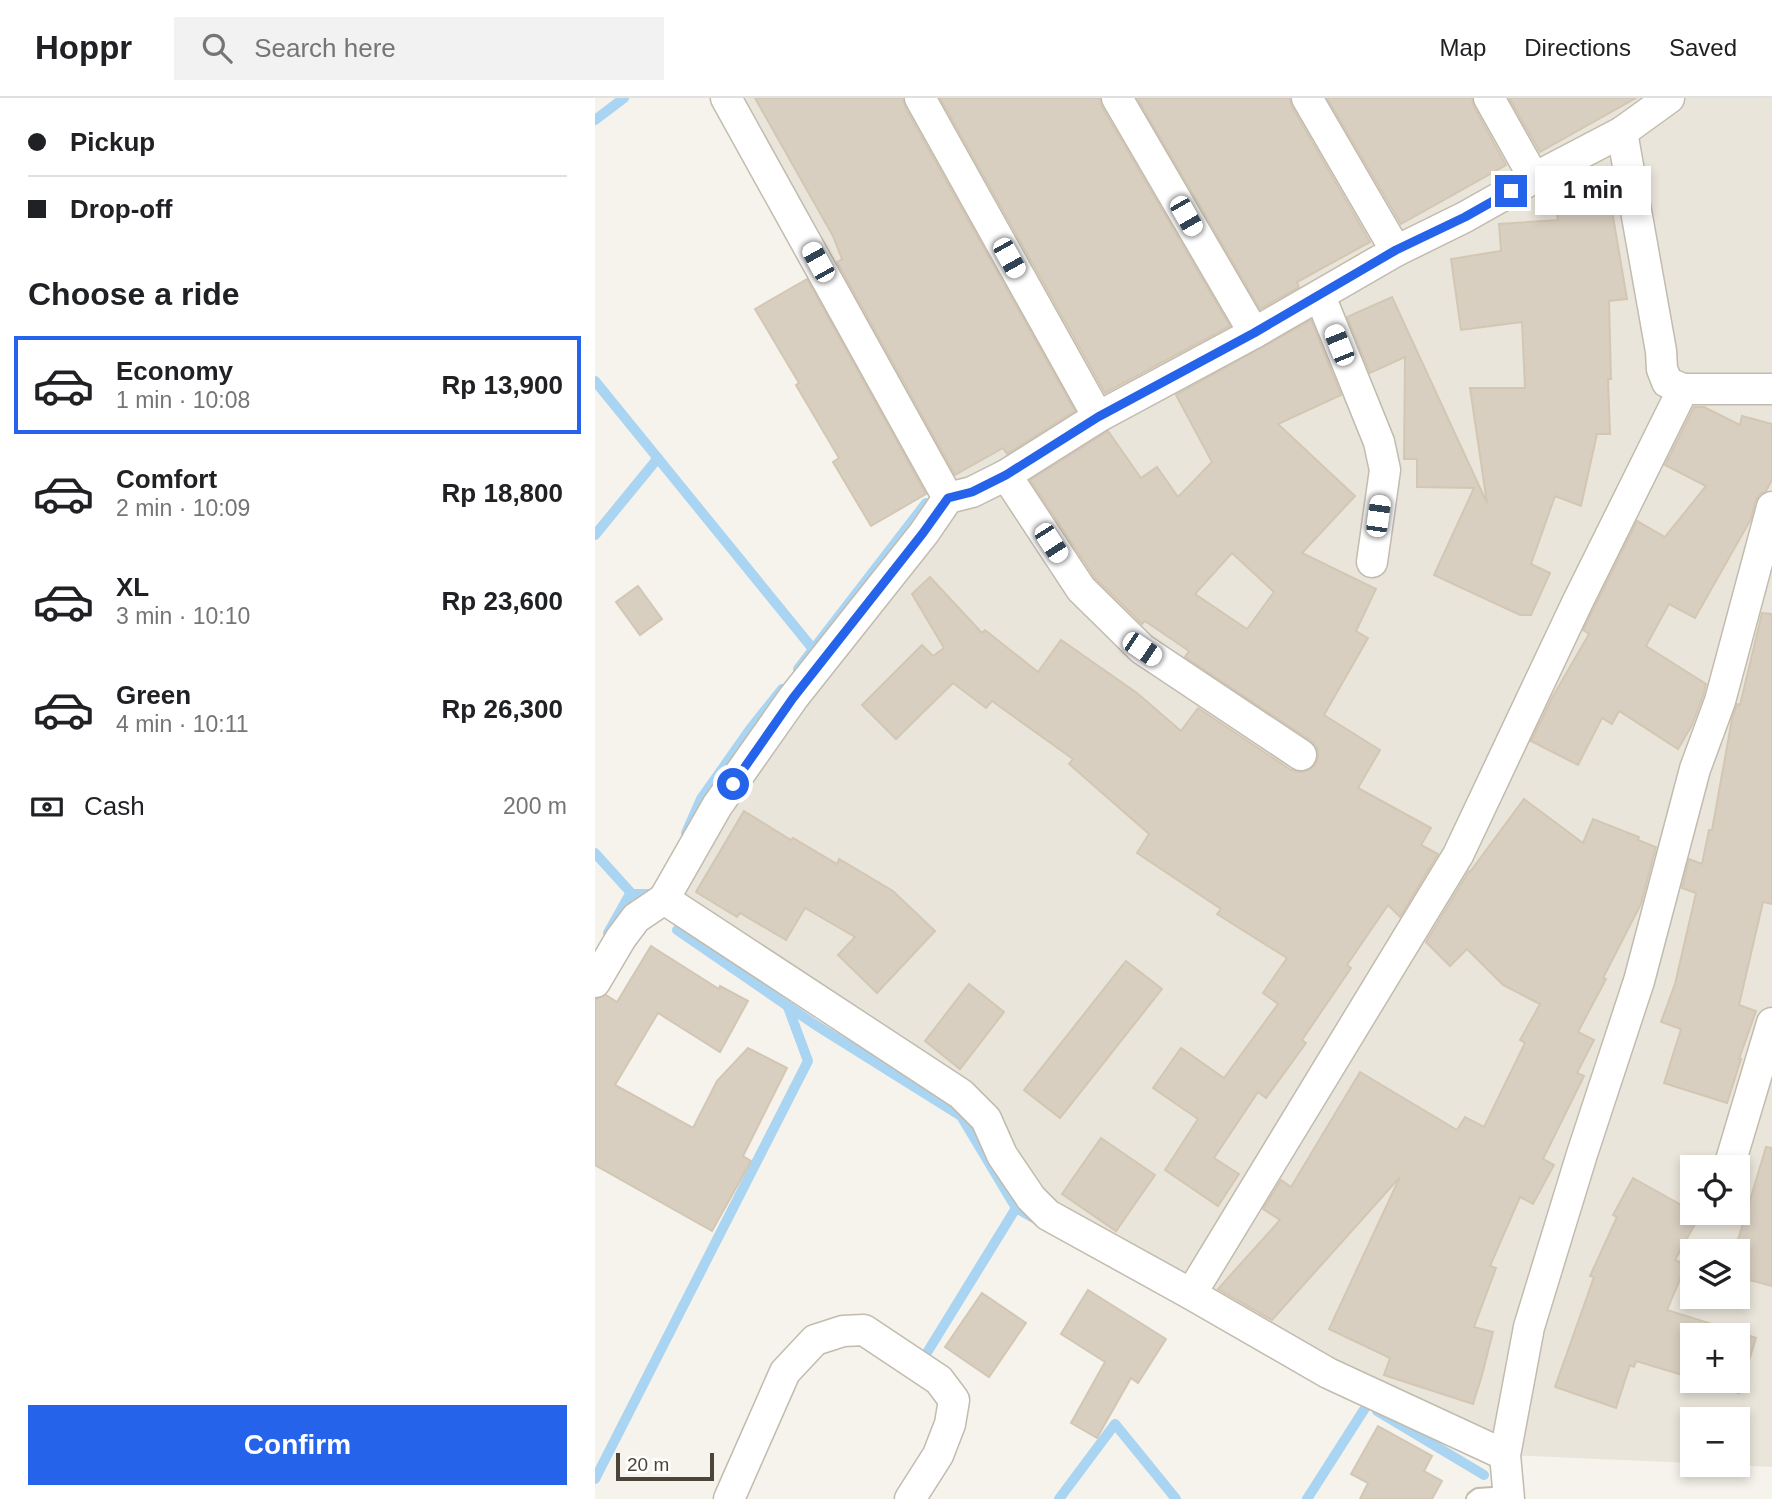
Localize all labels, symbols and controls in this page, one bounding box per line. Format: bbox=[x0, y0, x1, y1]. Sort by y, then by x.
search box bbox=[174, 17, 664, 80]
text: Hoppr bbox=[35, 29, 132, 66]
icon: search bbox=[198, 29, 236, 67]
text: Search here bbox=[254, 33, 396, 63]
text: Map bbox=[1440, 34, 1486, 61]
text: Directions bbox=[1524, 34, 1631, 61]
text: Saved bbox=[1669, 34, 1737, 61]
text: Pickup bbox=[70, 127, 155, 157]
callout: 1 min bbox=[1535, 166, 1651, 216]
route end bbox=[1495, 175, 1527, 207]
text: 1 min bbox=[1563, 177, 1623, 203]
car bbox=[1167, 193, 1206, 239]
text: Drop-off bbox=[70, 194, 173, 224]
car bbox=[990, 235, 1029, 281]
car bbox=[799, 239, 838, 285]
text: Choose a ride bbox=[28, 276, 240, 312]
car bbox=[1322, 322, 1357, 368]
icon: car bbox=[32, 354, 95, 417]
text: Economy bbox=[116, 356, 233, 386]
text: Rp 13,900 bbox=[442, 370, 563, 400]
text: 1 min · 10:08 bbox=[116, 387, 250, 413]
icon: car bbox=[32, 462, 95, 525]
text: Comfort bbox=[116, 464, 217, 494]
text: Rp 18,800 bbox=[442, 478, 563, 508]
car bbox=[1365, 494, 1392, 538]
text: 2 min · 10:09 bbox=[116, 495, 250, 521]
car bbox=[1031, 520, 1072, 566]
icon: car bbox=[32, 570, 95, 633]
text: XL bbox=[116, 572, 149, 602]
text: Rp 23,600 bbox=[442, 586, 563, 616]
text: 3 min · 10:10 bbox=[116, 603, 250, 629]
car bbox=[1119, 629, 1166, 669]
icon: car bbox=[32, 678, 95, 741]
text: Green bbox=[116, 680, 191, 710]
text: Rp 26,300 bbox=[442, 694, 563, 724]
text: 4 min · 10:11 bbox=[116, 711, 249, 737]
route start bbox=[717, 768, 749, 800]
icon: cash bbox=[28, 788, 66, 826]
text: Cash bbox=[84, 791, 145, 821]
text: 200 m bbox=[503, 793, 567, 819]
map controls bbox=[1680, 1155, 1750, 1477]
button: locate bbox=[1680, 1155, 1750, 1225]
button: layers bbox=[1680, 1239, 1750, 1309]
button: + bbox=[1680, 1323, 1750, 1393]
button: Confirm bbox=[28, 1405, 567, 1485]
button: − bbox=[1680, 1407, 1750, 1477]
scale bar bbox=[616, 1450, 714, 1482]
text: 20 m bbox=[627, 1454, 669, 1475]

